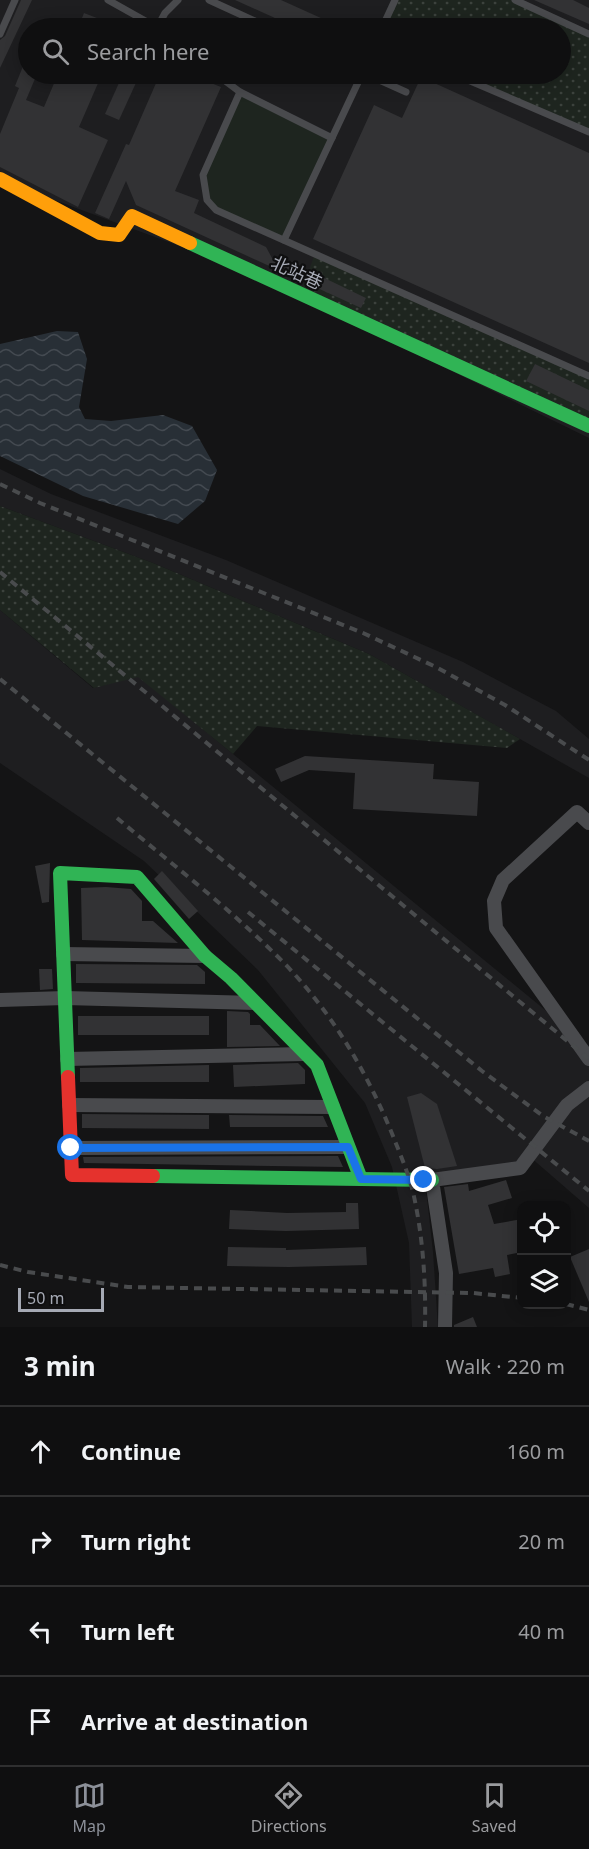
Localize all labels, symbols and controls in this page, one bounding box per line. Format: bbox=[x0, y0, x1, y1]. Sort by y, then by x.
search box bbox=[18, 18, 571, 84]
icon: search bbox=[39, 35, 72, 68]
text: Search here bbox=[87, 36, 209, 66]
street label: 北站巷 bbox=[267, 250, 327, 294]
route start bbox=[57, 1134, 83, 1160]
route end bbox=[410, 1166, 436, 1192]
map controls bbox=[517, 1201, 571, 1309]
button: locate bbox=[517, 1201, 571, 1255]
button: layers bbox=[517, 1255, 571, 1309]
scale bar bbox=[18, 1285, 104, 1312]
text: 50 m bbox=[27, 1287, 64, 1309]
text: 3 min bbox=[24, 1348, 96, 1384]
text: Walk · 220 m bbox=[446, 1353, 565, 1380]
icon: ahead bbox=[24, 1435, 57, 1468]
text: Continue bbox=[81, 1436, 181, 1466]
text: 160 m bbox=[507, 1438, 565, 1465]
icon: right bbox=[24, 1525, 57, 1558]
text: Turn right bbox=[81, 1526, 191, 1556]
text: 20 m bbox=[518, 1528, 565, 1555]
icon: left bbox=[24, 1615, 57, 1648]
text: Turn left bbox=[81, 1616, 175, 1646]
text: 40 m bbox=[518, 1618, 565, 1645]
icon: arrive bbox=[24, 1705, 57, 1738]
text: Arrive at destination bbox=[81, 1706, 308, 1736]
tab: Map bbox=[72, 1779, 106, 1837]
tab: Directions bbox=[251, 1779, 327, 1837]
tab: Saved bbox=[472, 1779, 516, 1837]

